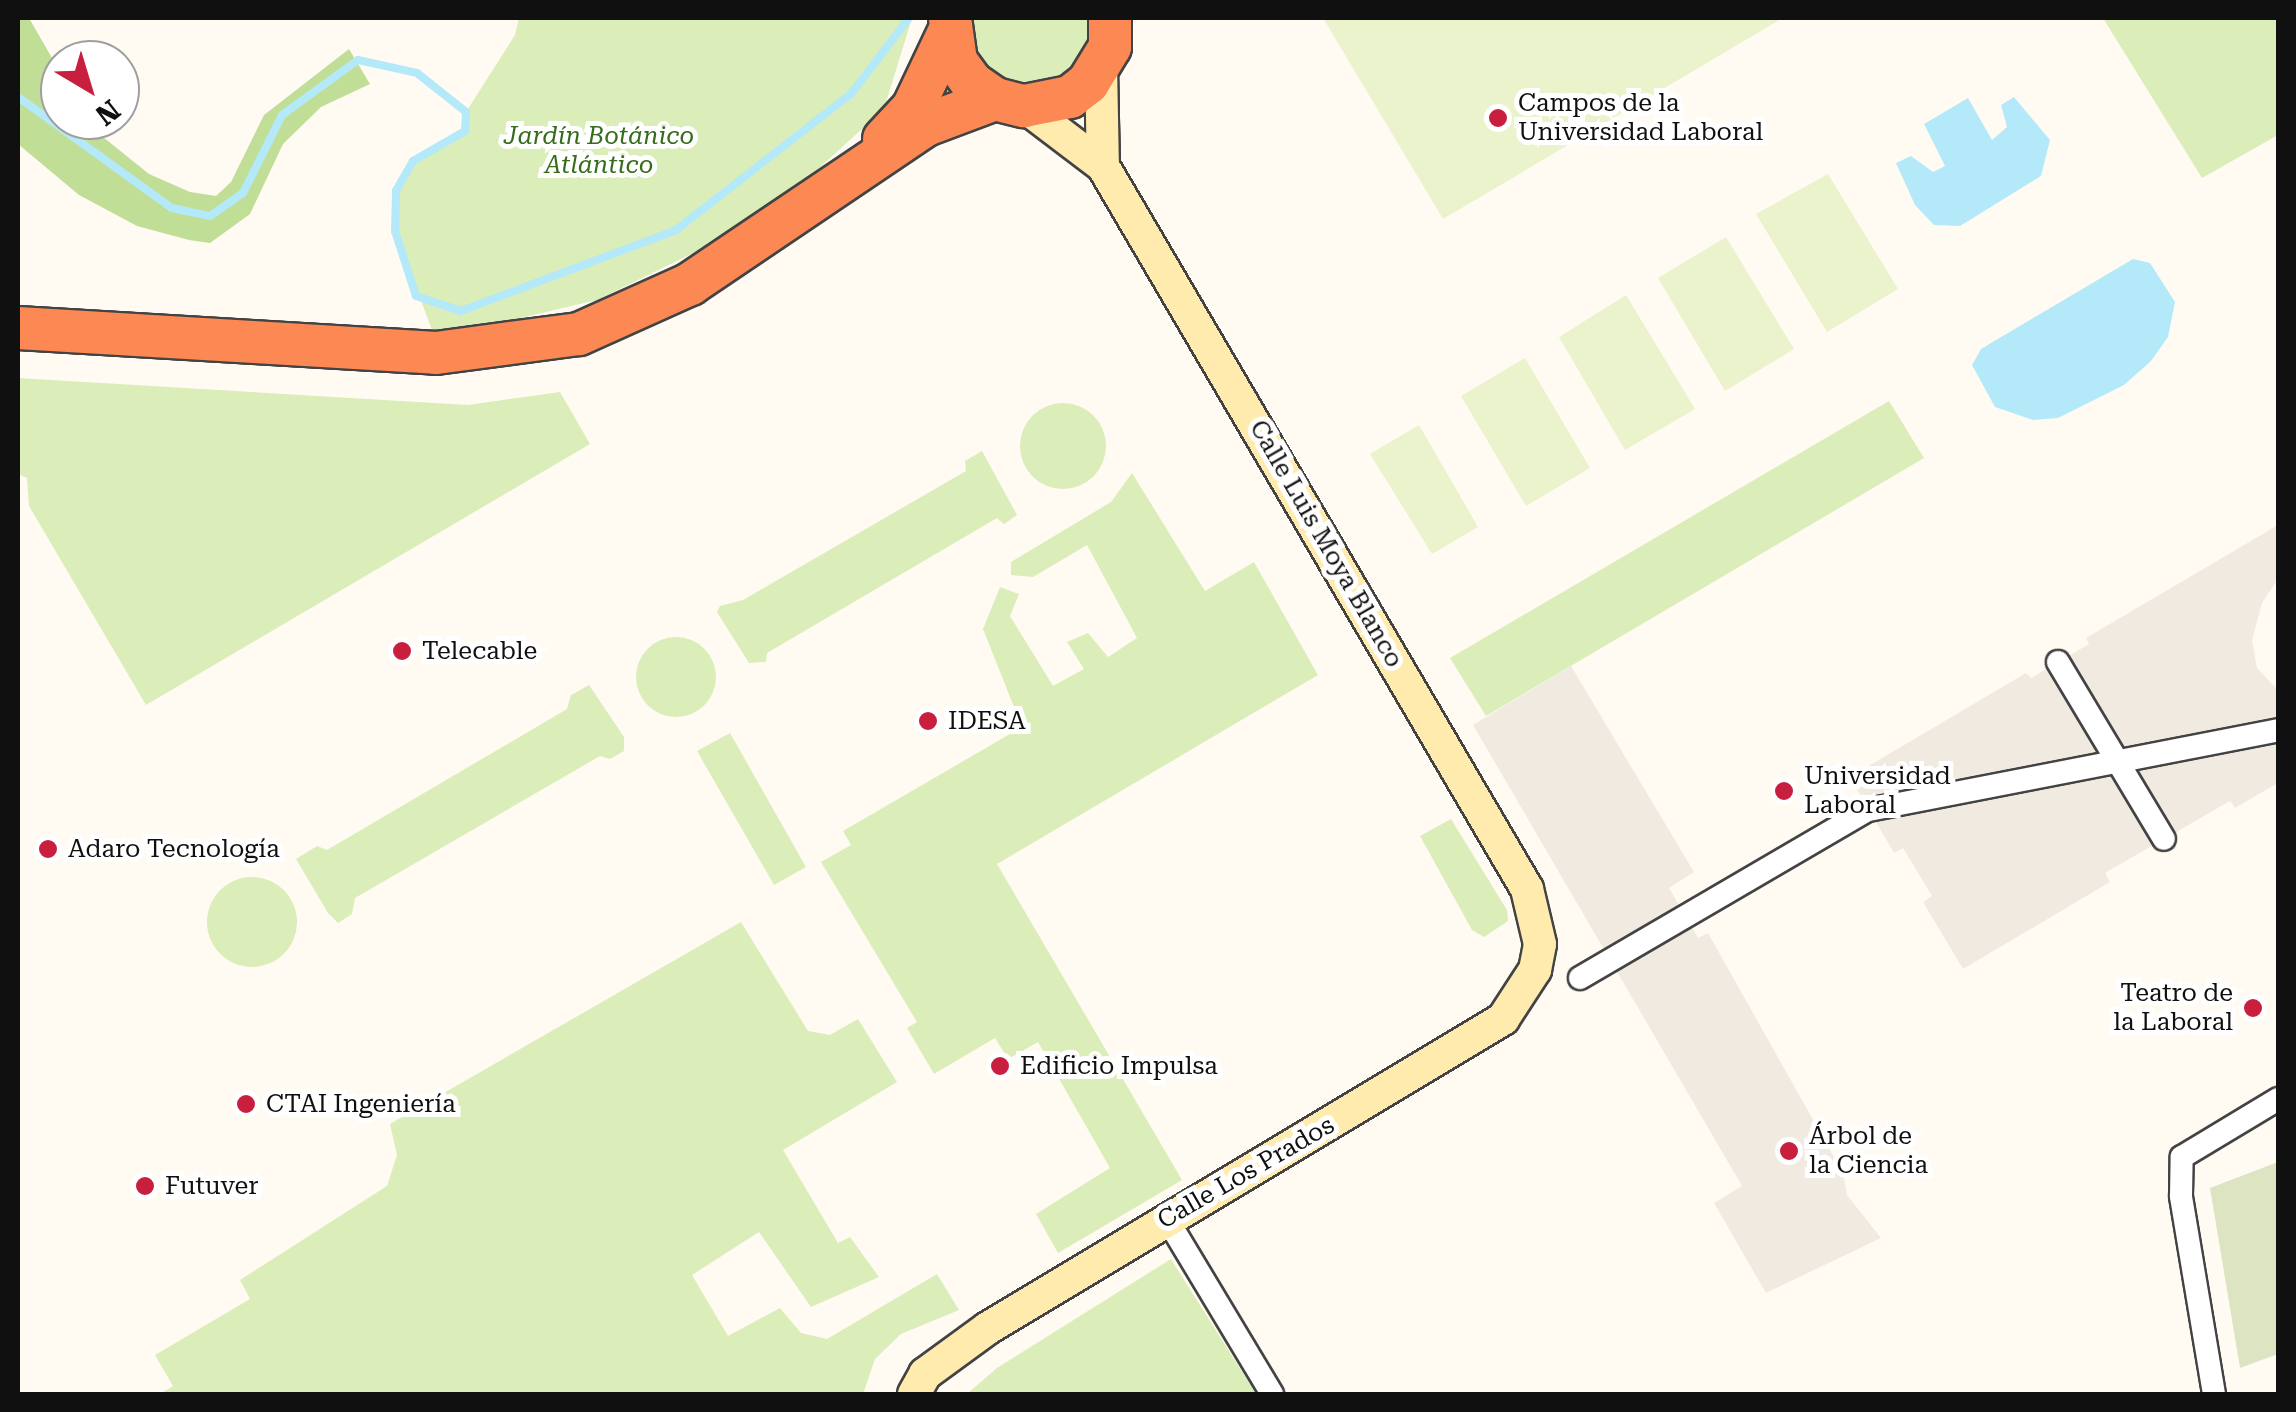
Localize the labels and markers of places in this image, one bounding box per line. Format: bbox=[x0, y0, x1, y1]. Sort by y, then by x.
place label: Campos de la Universidad Laboral bbox=[1518, 89, 1763, 148]
marker: Campos de la Universidad Laboral bbox=[1487, 107, 1509, 129]
place label: Telecable bbox=[422, 636, 537, 666]
marker: Telecable bbox=[391, 640, 413, 662]
place label: IDESA bbox=[948, 706, 1026, 736]
marker: IDESA bbox=[917, 710, 939, 732]
place label: Universidad Laboral bbox=[1804, 762, 1951, 821]
marker: Universidad Laboral bbox=[1773, 780, 1795, 802]
place label: Adaro Tecnología bbox=[68, 834, 280, 864]
marker: Adaro Tecnología bbox=[37, 838, 59, 860]
place label: Teatro de la Laboral bbox=[2113, 979, 2233, 1038]
marker: Teatro de la Laboral bbox=[2242, 997, 2264, 1019]
place label: Edificio Impulsa bbox=[1020, 1051, 1218, 1081]
marker: Edificio Impulsa bbox=[989, 1055, 1011, 1077]
place label: CTAI Ingeniería bbox=[266, 1089, 456, 1119]
marker: CTAI Ingeniería bbox=[235, 1093, 257, 1115]
place label: Árbol de la Ciencia bbox=[1809, 1122, 1928, 1181]
marker: Árbol de la Ciencia bbox=[1778, 1140, 1800, 1162]
place label: Futuver bbox=[165, 1171, 258, 1201]
marker: Futuver bbox=[134, 1175, 156, 1197]

